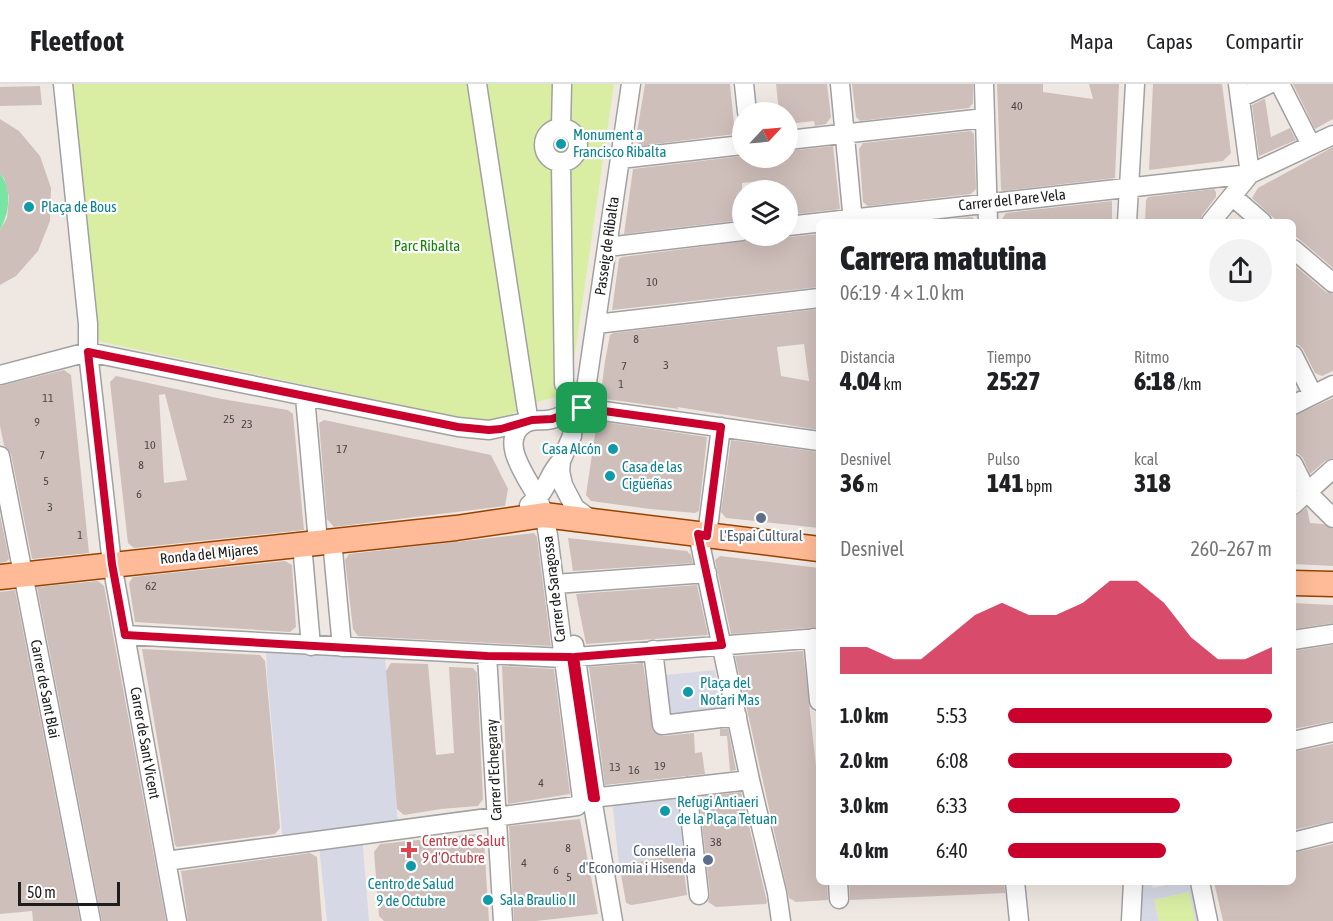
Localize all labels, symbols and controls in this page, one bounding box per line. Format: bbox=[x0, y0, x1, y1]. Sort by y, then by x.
text: Fleetfoot bbox=[30, 25, 124, 57]
text: Mapa bbox=[1070, 29, 1113, 53]
text: Capas bbox=[1146, 29, 1193, 53]
text: Compartir bbox=[1226, 29, 1303, 53]
house number: 40 bbox=[1011, 99, 1023, 113]
north arrow bbox=[732, 102, 798, 168]
map controls bbox=[732, 102, 798, 246]
place label: Monument a Francisco Ribalta bbox=[573, 126, 666, 160]
marker: Monument a Francisco Ribalta bbox=[554, 137, 568, 151]
button: layers bbox=[732, 180, 798, 246]
street label: Carrer del Pare Vela bbox=[957, 185, 1066, 214]
street label: Passeig de Ribalta bbox=[591, 195, 622, 296]
place label: Plaça de Bous bbox=[41, 198, 117, 215]
marker: Plaça de Bous bbox=[22, 200, 36, 214]
park label: Parc Ribalta bbox=[394, 237, 460, 254]
text: Carrera matutina bbox=[840, 239, 1047, 277]
button: share bbox=[1209, 239, 1272, 302]
house number: 10 bbox=[646, 275, 658, 289]
text: 06:19 · 4 × 1.0 km bbox=[840, 281, 965, 304]
house number: 8 bbox=[633, 332, 639, 346]
text: Distancia bbox=[840, 348, 895, 366]
text: Tiempo bbox=[987, 348, 1031, 366]
text: Ritmo bbox=[1134, 348, 1169, 366]
house number: 3 bbox=[663, 358, 669, 372]
house number: 7 bbox=[621, 359, 627, 373]
text: 4.04 bbox=[840, 366, 881, 396]
text: 25:27 bbox=[987, 366, 1041, 396]
text: 6:18 bbox=[1134, 366, 1175, 396]
text: km bbox=[881, 375, 902, 393]
text: /km bbox=[1175, 375, 1201, 393]
house number: 1 bbox=[618, 377, 624, 391]
pin bbox=[556, 382, 607, 433]
house number: 11 bbox=[42, 391, 54, 405]
icon: arrive bbox=[565, 391, 598, 424]
house number: 25 bbox=[223, 412, 235, 426]
house number: 9 bbox=[34, 415, 40, 429]
house number: 23 bbox=[241, 417, 253, 431]
house number: 10 bbox=[144, 438, 156, 452]
place label: Casa Alcón bbox=[542, 440, 601, 457]
house number: 17 bbox=[336, 442, 348, 456]
marker: Casa Alcón bbox=[606, 442, 620, 456]
house number: 7 bbox=[39, 448, 45, 462]
text: Desnivel bbox=[840, 450, 891, 468]
text: Pulso bbox=[987, 450, 1020, 468]
text: kcal bbox=[1134, 450, 1158, 468]
house number: 8 bbox=[138, 458, 144, 472]
place label: Casa de las Cigüeñas bbox=[622, 458, 682, 492]
text: 36 bbox=[840, 468, 864, 498]
text: 141 bbox=[987, 468, 1024, 498]
text: 318 bbox=[1134, 468, 1171, 498]
marker: Casa de las Cigüeñas bbox=[603, 469, 617, 483]
house number: 5 bbox=[43, 474, 49, 488]
text: m bbox=[864, 477, 878, 495]
text: bpm bbox=[1024, 477, 1053, 495]
house number: 6 bbox=[136, 487, 142, 501]
house number: 3 bbox=[47, 500, 53, 514]
marker: L'Espai Cultural bbox=[754, 511, 768, 525]
place label: L'Espai Cultural bbox=[719, 527, 803, 544]
house number: 1 bbox=[77, 528, 83, 542]
street label: Carrer de Saragossa bbox=[539, 535, 568, 643]
text: Desnivel bbox=[840, 537, 904, 560]
text: 260–267 m bbox=[1190, 537, 1272, 560]
street label: Ronda del Mijares bbox=[159, 540, 259, 567]
house number: 62 bbox=[145, 579, 157, 593]
street label: Carrer de Sant Blai bbox=[28, 638, 63, 740]
place label: Plaça del Notari Mas bbox=[700, 674, 759, 708]
marker: Plaça del Notari Mas bbox=[681, 685, 695, 699]
street label: Carrer de Sant Vicent bbox=[127, 686, 164, 800]
text: 1.0 km bbox=[840, 704, 888, 727]
text: 5:53 bbox=[936, 704, 968, 727]
street label: Carrer d'Echegaray bbox=[482, 719, 505, 821]
text: 2.0 km bbox=[840, 749, 888, 772]
text: 6:08 bbox=[936, 749, 968, 772]
house number: 19 bbox=[654, 759, 666, 773]
house number: 13 bbox=[609, 760, 621, 774]
house number: 16 bbox=[628, 763, 640, 777]
house number: 4 bbox=[538, 776, 544, 790]
place label: Refugi Antiaeri de la Plaça Tetuan bbox=[677, 793, 777, 827]
text: 3.0 km bbox=[840, 794, 888, 817]
text: 6:33 bbox=[936, 794, 968, 817]
marker: Refugi Antiaeri de la Plaça Tetuan bbox=[658, 804, 672, 818]
place label: Centre de Salut 9 d'Octubre bbox=[422, 832, 505, 866]
house number: 38 bbox=[710, 835, 722, 849]
text: 4.0 km bbox=[840, 839, 888, 862]
text: 6:40 bbox=[936, 839, 968, 862]
marker: Centre de Salut 9 d'Octubre bbox=[400, 841, 418, 859]
house number: 8 bbox=[565, 841, 571, 855]
place label: Conselleria d'Economia i Hisenda bbox=[579, 842, 696, 876]
marker: Conselleria d'Economia i Hisenda bbox=[701, 853, 715, 867]
house number: 4 bbox=[521, 856, 527, 870]
marker: Centro de Salud 9 de Octubre bbox=[404, 859, 418, 873]
house number: 6 bbox=[553, 863, 559, 877]
house number: 5 bbox=[566, 870, 572, 884]
place label: Centro de Salud 9 de Octubre bbox=[368, 875, 454, 909]
scale bar bbox=[18, 879, 120, 906]
text: 50 m bbox=[27, 883, 56, 901]
place label: Sala Braulio II bbox=[500, 891, 576, 908]
marker: Sala Braulio II bbox=[481, 893, 495, 907]

